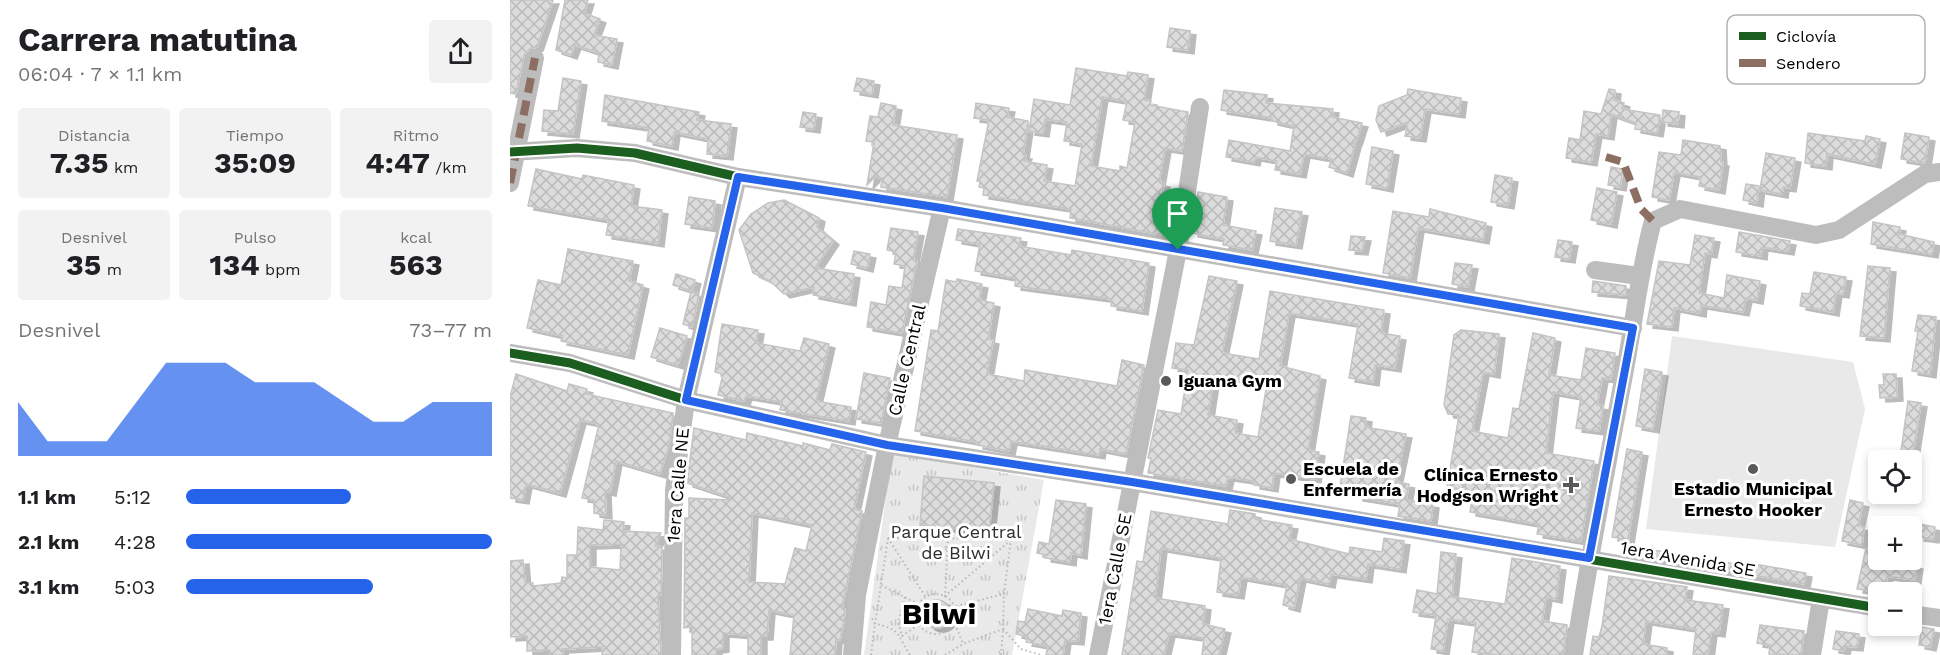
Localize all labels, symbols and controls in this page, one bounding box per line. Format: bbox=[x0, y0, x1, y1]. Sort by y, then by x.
legend bbox=[1727, 15, 1925, 84]
text: Carrera matutina bbox=[18, 20, 297, 59]
button: share bbox=[429, 20, 492, 83]
text: Ciclovía bbox=[1776, 27, 1836, 46]
text: Sendero bbox=[1776, 54, 1841, 73]
text: 06:04 · 7 × 1.1 km bbox=[18, 62, 182, 86]
text: Distancia bbox=[58, 126, 130, 145]
text: Tiempo bbox=[226, 126, 284, 145]
text: Ritmo bbox=[393, 126, 439, 145]
text: 7.35 bbox=[50, 145, 108, 180]
text: 35:09 bbox=[214, 145, 296, 180]
text: 4:47 bbox=[365, 145, 430, 180]
text: km bbox=[108, 158, 138, 177]
text: /km bbox=[430, 158, 467, 177]
pin bbox=[1152, 188, 1203, 250]
icon: arrive bbox=[1161, 197, 1194, 230]
text: Desnivel bbox=[61, 228, 127, 247]
text: Pulso bbox=[234, 228, 276, 247]
text: kcal bbox=[400, 228, 432, 247]
text: 35 bbox=[66, 247, 101, 282]
text: 134 bbox=[210, 247, 260, 282]
text: 563 bbox=[389, 247, 443, 282]
text: m bbox=[101, 260, 122, 279]
text: bpm bbox=[260, 260, 300, 279]
street label: Calle Central bbox=[883, 301, 930, 418]
text: Desnivel bbox=[18, 318, 100, 342]
text: 73–77 m bbox=[409, 318, 492, 342]
place label: Iguana Gym bbox=[1178, 370, 1282, 391]
marker: Iguana Gym bbox=[1159, 374, 1173, 388]
street label: 1era Calle NE bbox=[662, 427, 693, 543]
map controls bbox=[1868, 450, 1922, 636]
button: locate bbox=[1868, 450, 1922, 504]
place label: Escuela de Enfermería bbox=[1303, 458, 1402, 500]
marker: Estadio Municipal Ernesto Hooker bbox=[1746, 462, 1760, 476]
place label: Clínica Ernesto Hodgson Wright bbox=[1417, 464, 1558, 506]
marker: Escuela de Enfermería bbox=[1284, 472, 1298, 486]
marker: Clínica Ernesto Hodgson Wright bbox=[1562, 476, 1580, 494]
place label: Estadio Municipal Ernesto Hooker bbox=[1674, 478, 1832, 520]
text: 1.1 km bbox=[18, 485, 76, 509]
text: 5:12 bbox=[114, 485, 151, 509]
street label: 1era Calle SE bbox=[1093, 511, 1136, 627]
button: + bbox=[1868, 516, 1922, 570]
park label: Parque Central de Bilwi bbox=[890, 521, 1022, 563]
text: 2.1 km bbox=[18, 530, 79, 554]
text: 4:28 bbox=[114, 530, 156, 554]
street label: 1era Avenida SE bbox=[1619, 536, 1757, 581]
text: 3.1 km bbox=[18, 575, 79, 599]
text: 5:03 bbox=[114, 575, 155, 599]
button: − bbox=[1868, 582, 1922, 636]
district label: Bilwi bbox=[902, 596, 976, 631]

